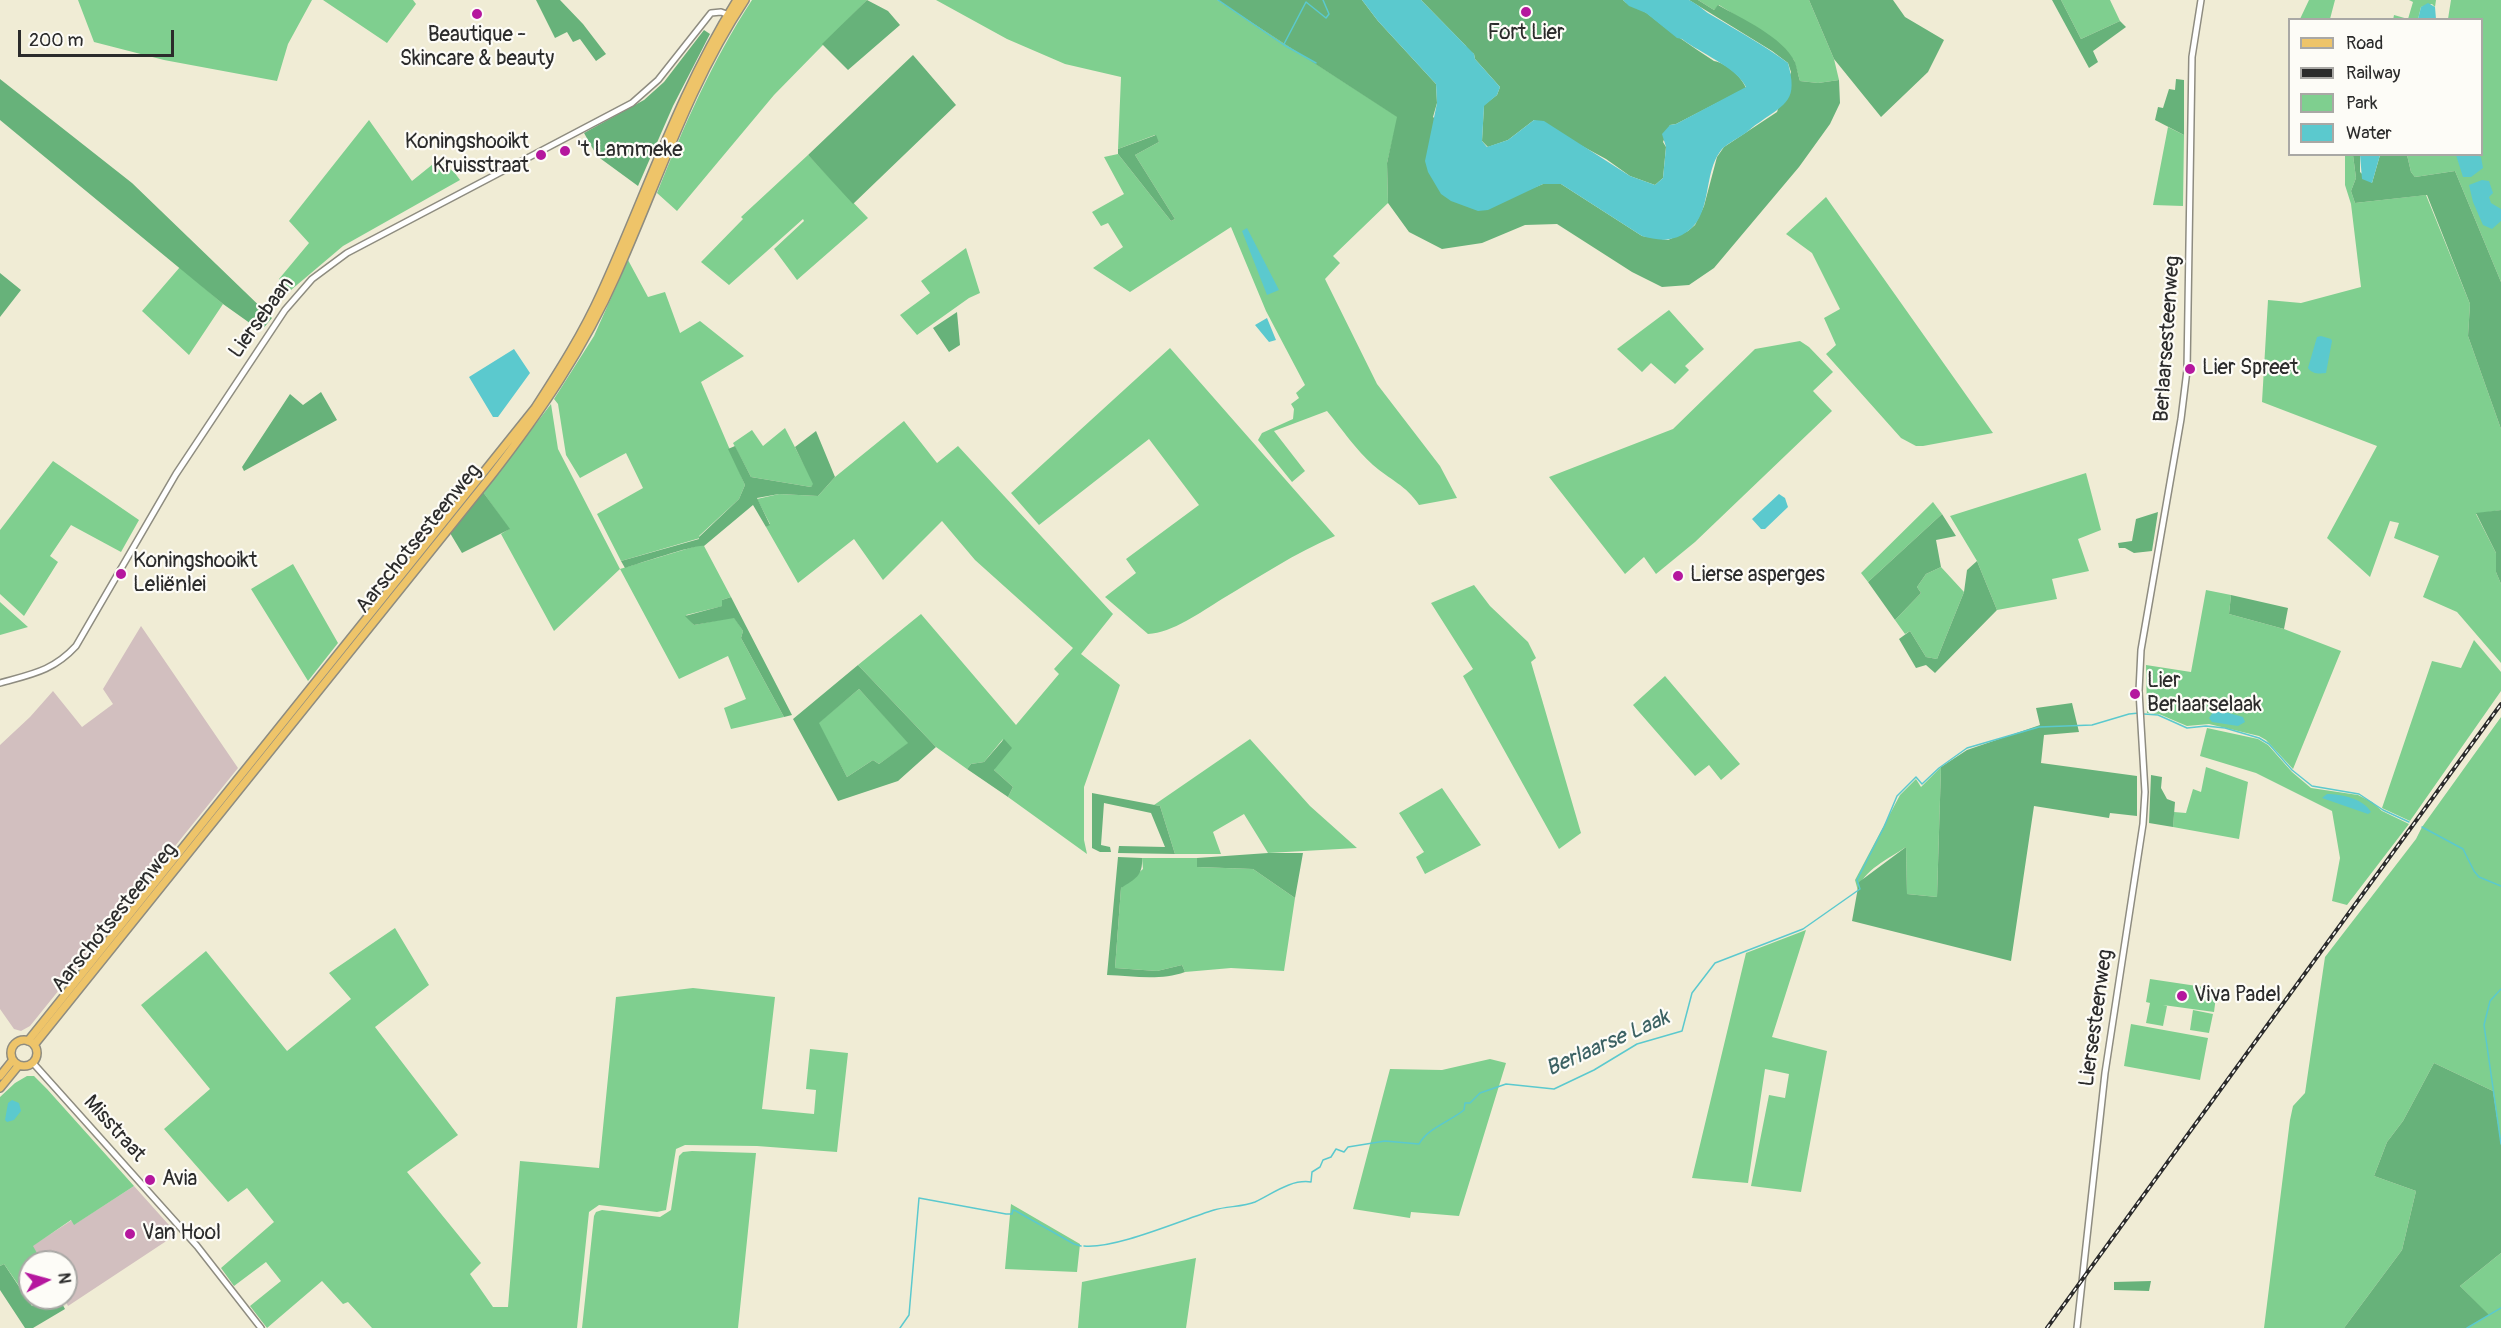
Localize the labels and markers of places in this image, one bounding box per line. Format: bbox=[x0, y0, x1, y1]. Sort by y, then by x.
marker: Fort Lier bbox=[1519, 5, 1533, 19]
marker: Beautique - Skincare & beauty bbox=[470, 7, 484, 21]
place label: Fort Lier bbox=[1488, 21, 1564, 47]
place label: Beautique - Skincare & beauty bbox=[400, 23, 554, 73]
place label: Koningshooikt Kruisstraat bbox=[405, 130, 529, 180]
place label: 't Lammeke bbox=[577, 138, 683, 164]
marker: 't Lammeke bbox=[558, 144, 572, 158]
marker: Koningshooikt Kruisstraat bbox=[534, 148, 548, 162]
place label: Lier Spreet bbox=[2202, 356, 2298, 382]
marker: Lier Spreet bbox=[2183, 362, 2197, 376]
place label: Koningshooikt Leliënlei bbox=[133, 549, 257, 599]
place label: Lierse asperges bbox=[1690, 563, 1825, 589]
marker: Koningshooikt Leliënlei bbox=[114, 567, 128, 581]
marker: Lierse asperges bbox=[1671, 569, 1685, 583]
place label: Lier Berlaarselaak bbox=[2147, 669, 2262, 719]
marker: Lier Berlaarselaak bbox=[2128, 687, 2142, 701]
place label: Viva Padel bbox=[2194, 983, 2281, 1009]
marker: Viva Padel bbox=[2175, 989, 2189, 1003]
place label: Avia bbox=[162, 1167, 197, 1193]
marker: Avia bbox=[143, 1173, 157, 1187]
place label: Van Hool bbox=[142, 1221, 221, 1247]
marker: Van Hool bbox=[123, 1227, 137, 1241]

